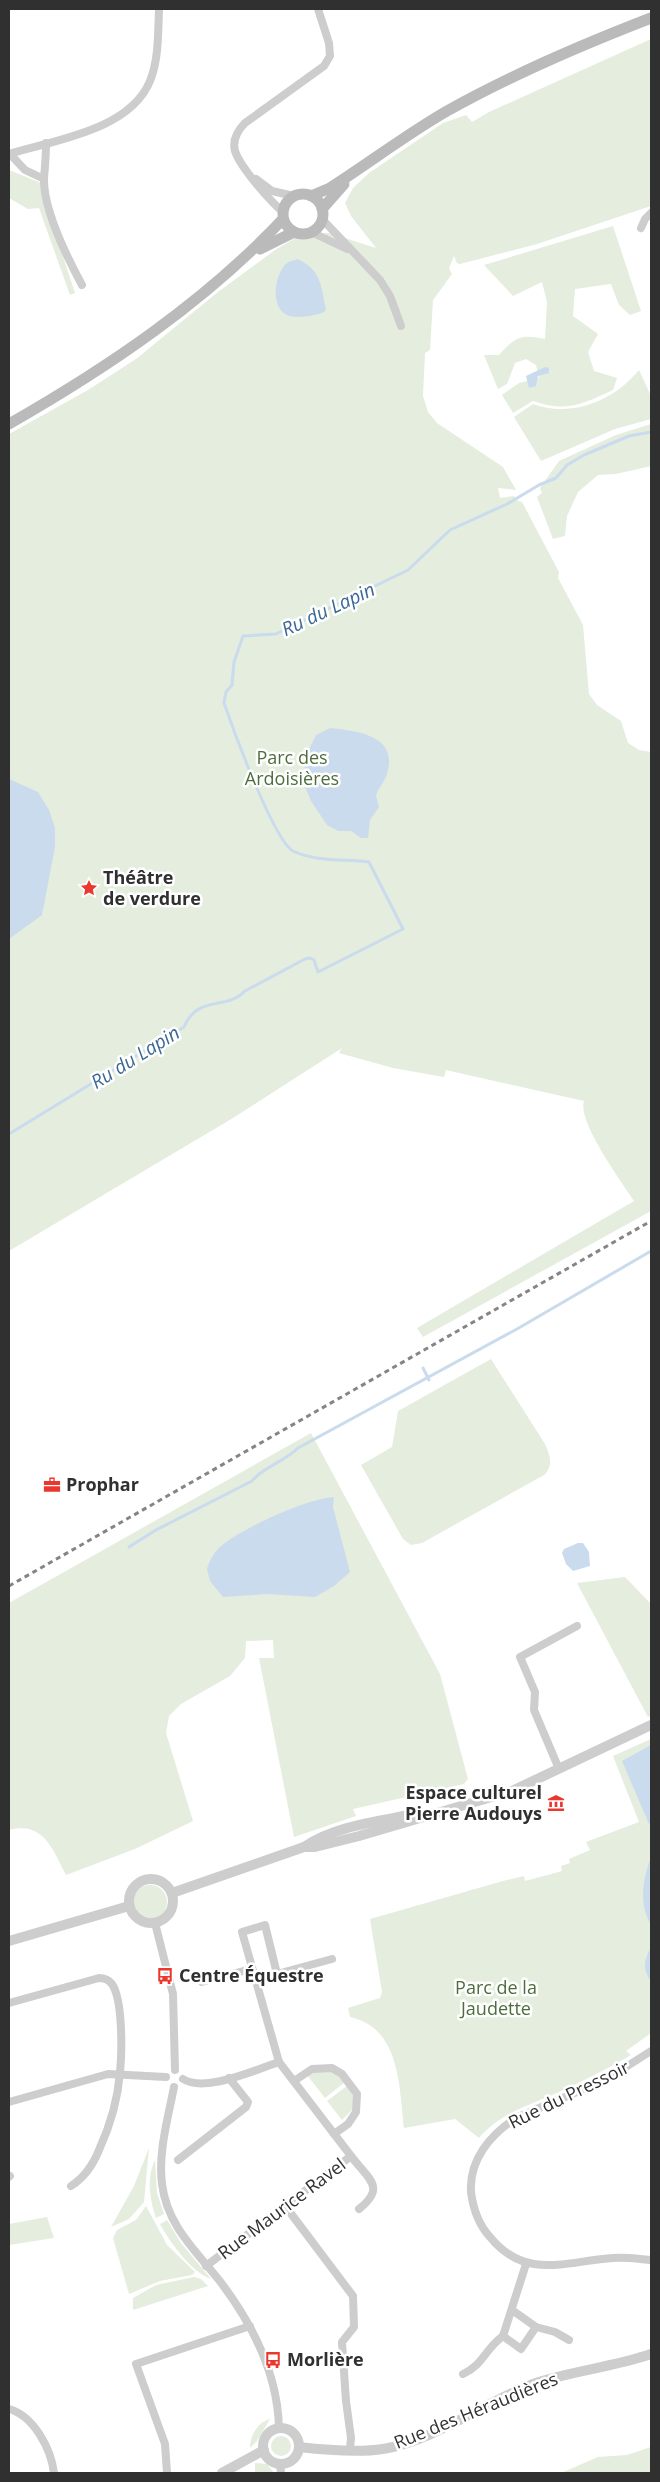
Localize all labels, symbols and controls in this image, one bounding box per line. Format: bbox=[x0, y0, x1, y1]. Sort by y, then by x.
water label: Ru du Lapin bbox=[277, 576, 379, 642]
park label: Parc des Ardoisières bbox=[245, 745, 339, 790]
place label: Théâtre de verdure bbox=[103, 865, 201, 910]
place icon: Théâtre de verdure bbox=[79, 878, 99, 898]
water label: Ru du Lapin bbox=[86, 1019, 184, 1095]
place label: Prophar bbox=[66, 1472, 139, 1496]
office icon: Prophar bbox=[42, 1475, 62, 1495]
place label: Espace culturel Pierre Audouys bbox=[405, 1780, 542, 1825]
museum icon: Espace culturel Pierre Audouys bbox=[546, 1793, 566, 1813]
place label: Centre Équestre bbox=[179, 1963, 324, 1987]
bus stop icon: Centre Équestre bbox=[155, 1966, 175, 1986]
park label: Parc de la Jaudette bbox=[455, 1975, 537, 2020]
street label: Rue du Pressoir bbox=[504, 2054, 634, 2134]
street label: Rue Maurice Ravel bbox=[213, 2152, 350, 2264]
place label: Morlière bbox=[287, 2347, 364, 2371]
bus stop icon: Morlière bbox=[263, 2350, 283, 2370]
street label: Rue des Héraudières bbox=[390, 2366, 561, 2454]

